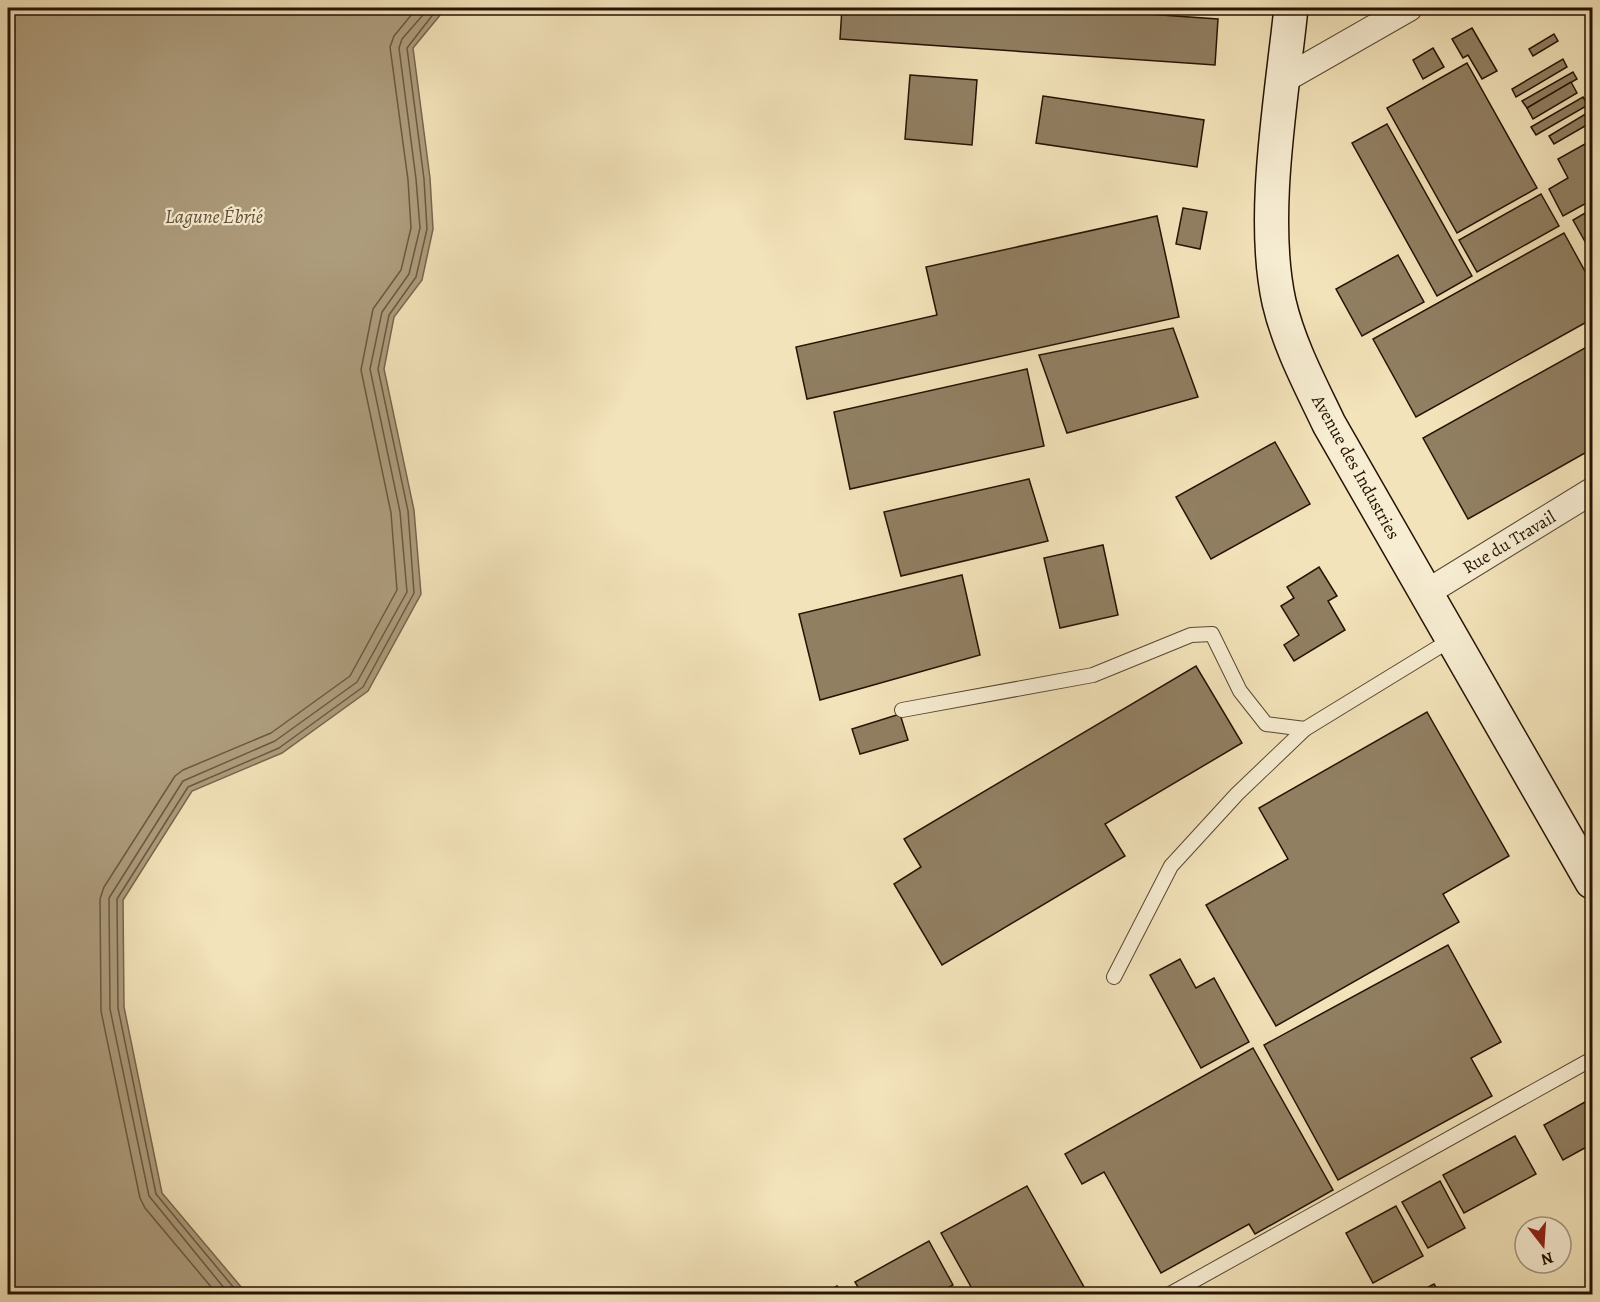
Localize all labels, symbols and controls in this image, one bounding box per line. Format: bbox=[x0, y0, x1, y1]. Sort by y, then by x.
water label: Lagune Ébrié bbox=[165, 203, 264, 230]
street label: Avenue des Industries bbox=[1306, 390, 1406, 544]
street label: Rue du Travail bbox=[1458, 505, 1560, 579]
north arrow bbox=[1513, 1215, 1573, 1275]
text: N bbox=[1538, 1246, 1556, 1271]

